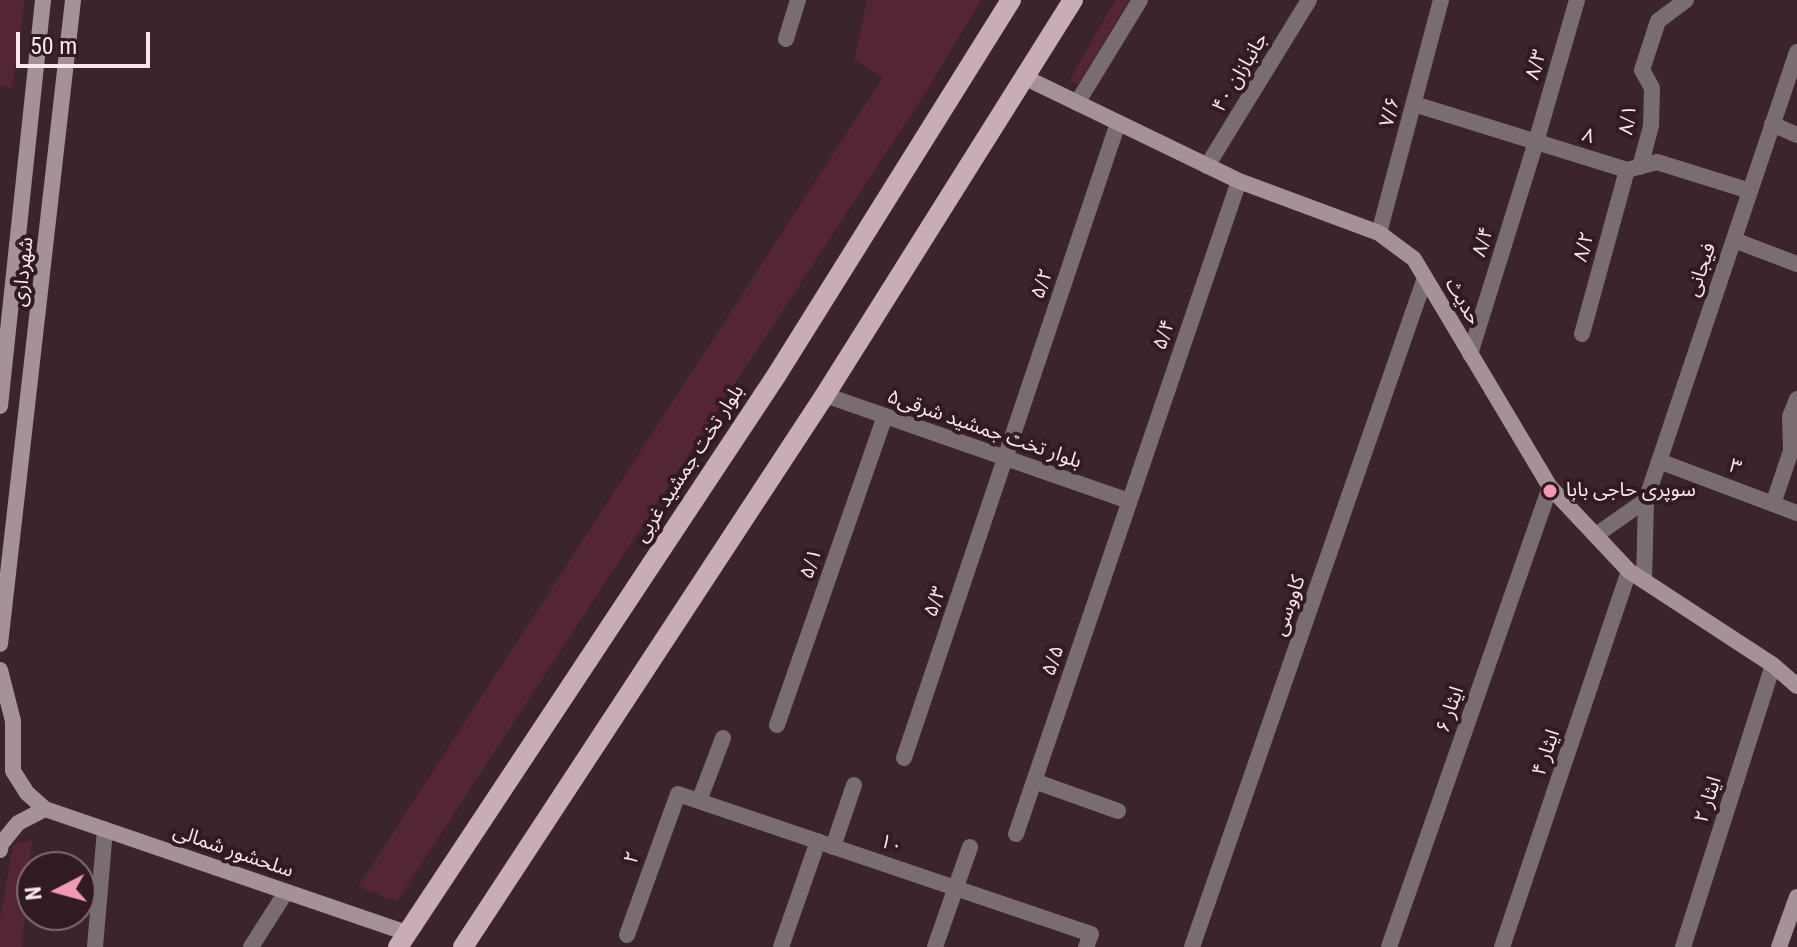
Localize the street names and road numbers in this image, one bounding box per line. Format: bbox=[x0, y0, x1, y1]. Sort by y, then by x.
street label: ۴۰ جانبازان bbox=[1208, 29, 1274, 117]
street label: ۸/۳ bbox=[1521, 47, 1553, 83]
street label: ۷/۶ bbox=[1375, 94, 1407, 130]
street label: ۸/۱ bbox=[1615, 103, 1643, 137]
street label: ۸ bbox=[1579, 124, 1597, 150]
street label: ۸/۴ bbox=[1468, 224, 1500, 260]
street label: ۸/۲ bbox=[1569, 229, 1601, 265]
street label: شهرداری bbox=[8, 236, 40, 308]
street label: فیجانی bbox=[1682, 240, 1722, 300]
street label: ۵/۲ bbox=[1027, 266, 1059, 302]
street label: حدیث bbox=[1439, 274, 1485, 330]
street label: ۵/۴ bbox=[1149, 317, 1181, 353]
street label: بلوار تخت جمشید غربی bbox=[630, 381, 750, 547]
street label: بلوار تخت جمشید شرقی۵ bbox=[884, 385, 1084, 475]
street label: ۳ bbox=[1725, 455, 1745, 481]
street label: ۵/۱ bbox=[796, 546, 828, 582]
street label: کاووسی bbox=[1269, 573, 1311, 639]
street label: ۵/۳ bbox=[920, 584, 952, 620]
street label: ۵/۵ bbox=[1038, 643, 1070, 679]
street label: ایثار ۶ bbox=[1432, 684, 1470, 736]
street label: ایثار ۴ bbox=[1528, 727, 1566, 779]
street label: ایثار ۲ bbox=[1690, 774, 1728, 826]
street label: سلحشور شمالی bbox=[170, 820, 296, 884]
street label: ۱۰ bbox=[876, 830, 906, 860]
street label: ۲ bbox=[620, 849, 646, 867]

